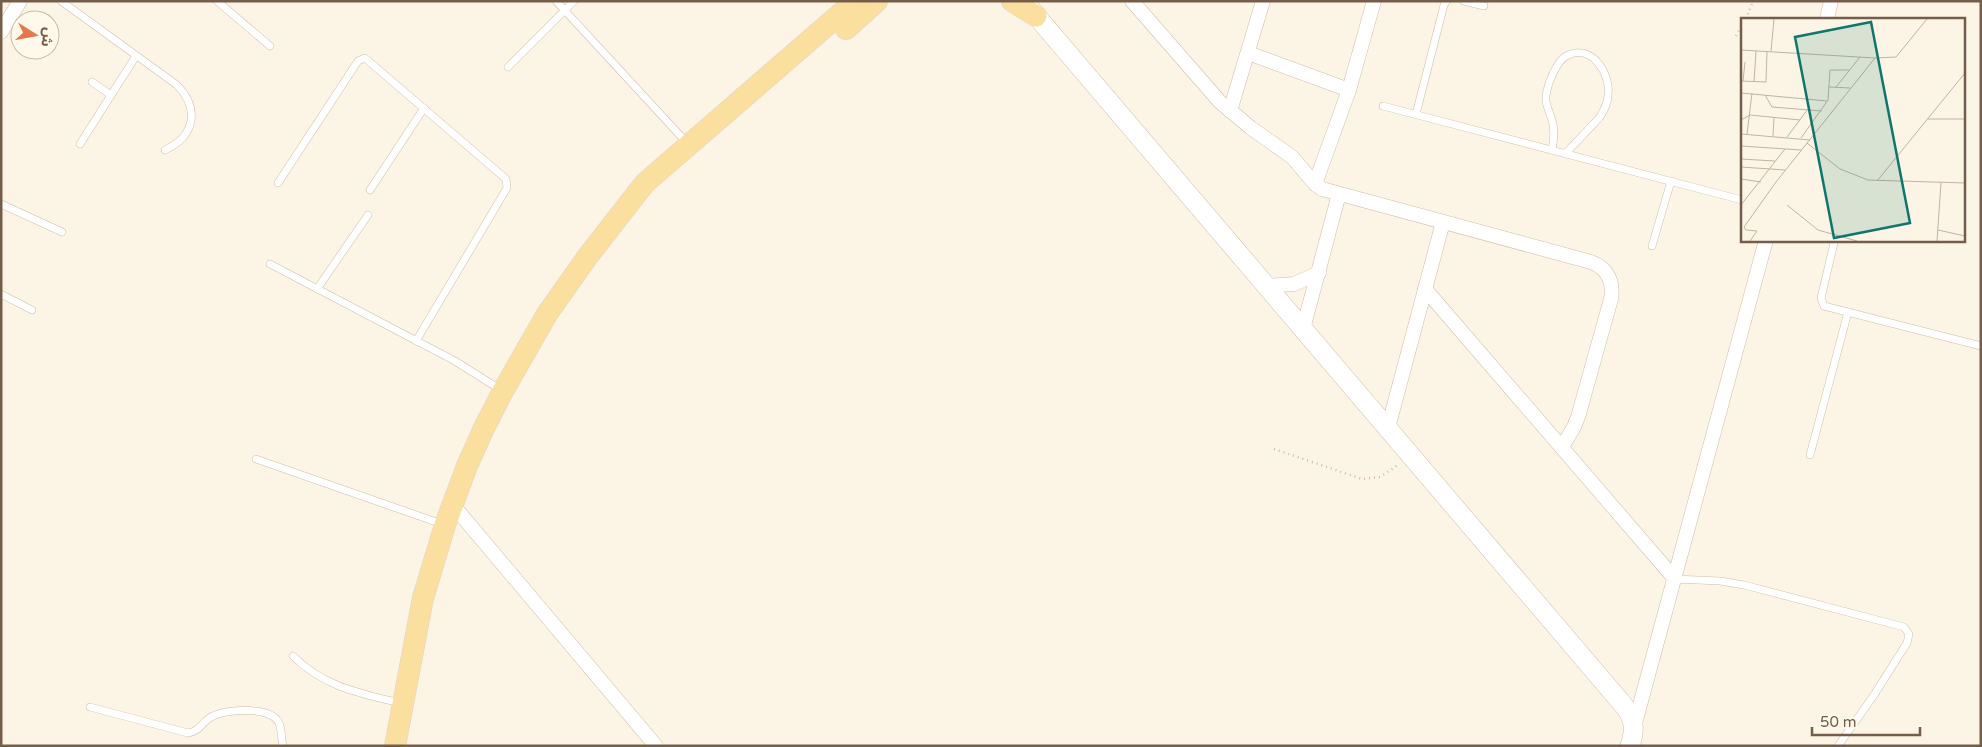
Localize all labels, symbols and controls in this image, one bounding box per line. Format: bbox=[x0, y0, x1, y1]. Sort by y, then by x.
north arrow bbox=[10, 10, 60, 60]
inset map bbox=[1741, 18, 1964, 241]
text: ش bbox=[37, 26, 57, 48]
scale bar bbox=[1812, 704, 1920, 736]
text: 50 m bbox=[1820, 713, 1857, 731]

